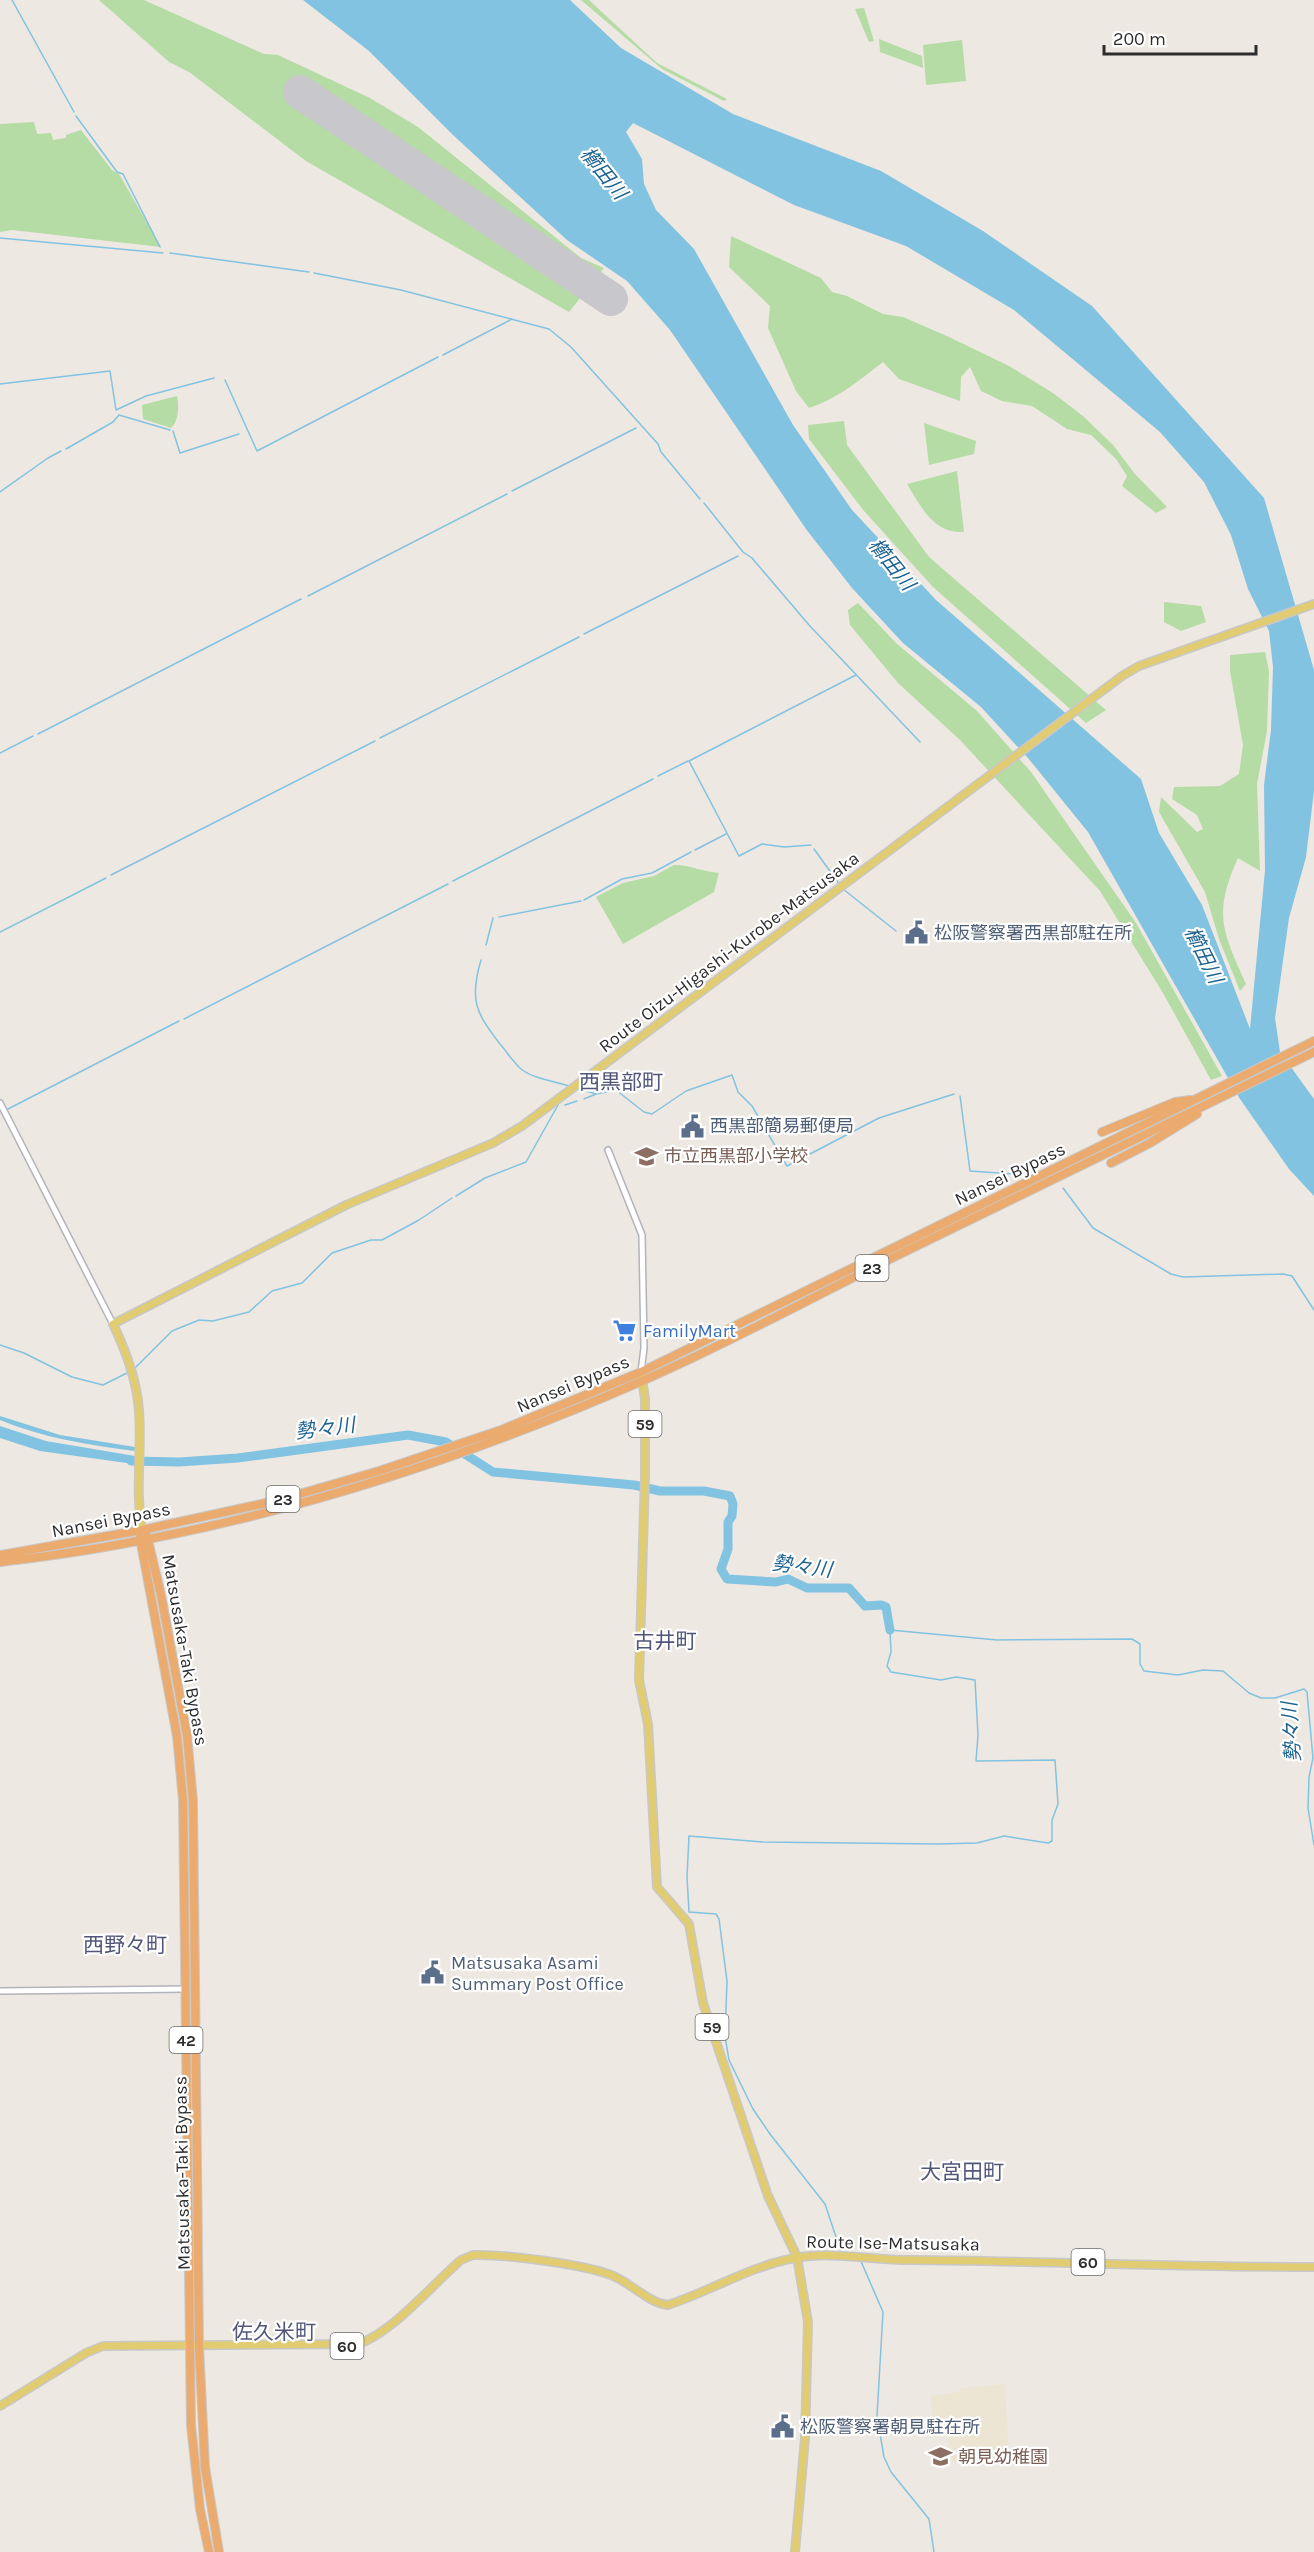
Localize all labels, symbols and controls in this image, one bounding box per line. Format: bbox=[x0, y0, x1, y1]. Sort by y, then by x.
scale bar bbox=[1104, 18, 1256, 56]
text: 200 m bbox=[1113, 28, 1166, 50]
water label: 櫛田川 bbox=[576, 143, 633, 205]
water label: 櫛田川 bbox=[864, 534, 921, 596]
street label: Route Oizu-Higashi-Kurobe-Matsusaka bbox=[595, 847, 863, 1057]
public building icon: 松阪警察署西黒部駐在所 bbox=[903, 920, 929, 946]
place label: 松阪警察署西黒部駐在所 bbox=[934, 922, 1132, 944]
water label: 櫛田川 bbox=[1180, 923, 1228, 989]
district label: 西黒部町 bbox=[579, 1070, 663, 1094]
public building icon: 西黒部簡易郵便局 bbox=[679, 1113, 705, 1139]
place label: 西黒部簡易郵便局 bbox=[710, 1115, 854, 1137]
street label: Nansei Bypass bbox=[951, 1138, 1069, 1210]
school or university icon: 市立西黒部小学校 bbox=[633, 1143, 659, 1169]
place label: 市立西黒部小学校 bbox=[664, 1145, 808, 1167]
road number: 23 bbox=[856, 1255, 888, 1281]
supermarket icon: FamilyMart bbox=[612, 1318, 638, 1344]
place label: FamilyMart bbox=[643, 1320, 736, 1342]
street label: Nansei Bypass bbox=[513, 1350, 633, 1418]
road number: 59 bbox=[628, 1411, 662, 1437]
water label: 勢々川 bbox=[294, 1413, 358, 1444]
road number: 23 bbox=[266, 1486, 300, 1512]
street label: Nansei Bypass bbox=[50, 1498, 172, 1542]
water label: 勢々川 bbox=[771, 1551, 835, 1582]
street label: Matsusaka-Taki Bypass bbox=[157, 1553, 213, 1747]
district label: 古井町 bbox=[634, 1629, 697, 1653]
water label: 勢々川 bbox=[1278, 1699, 1305, 1763]
district label: 西野々町 bbox=[83, 1933, 167, 1957]
place label: Matsusaka Asami Summary Post Office bbox=[451, 1952, 624, 1995]
public building icon: Matsusaka Asami Summary Post Office bbox=[420, 1960, 446, 1986]
road number: 59 bbox=[696, 2014, 728, 2040]
road number: 42 bbox=[170, 2027, 202, 2053]
street label: Matsusaka-Taki Bypass bbox=[169, 2076, 195, 2270]
district label: 大宮田町 bbox=[920, 2160, 1004, 2184]
street label: Route Ise-Matsusaka bbox=[806, 2230, 980, 2256]
road number: 60 bbox=[1072, 2249, 1104, 2275]
district label: 佐久米町 bbox=[232, 2320, 316, 2344]
road number: 60 bbox=[330, 2333, 364, 2359]
public building icon: 松阪警察署朝見駐在所 bbox=[769, 2414, 795, 2440]
place label: 松阪警察署朝見駐在所 bbox=[800, 2416, 980, 2438]
school or university icon: 朝見幼稚園 bbox=[927, 2444, 953, 2470]
place label: 朝見幼稚園 bbox=[958, 2446, 1048, 2468]

